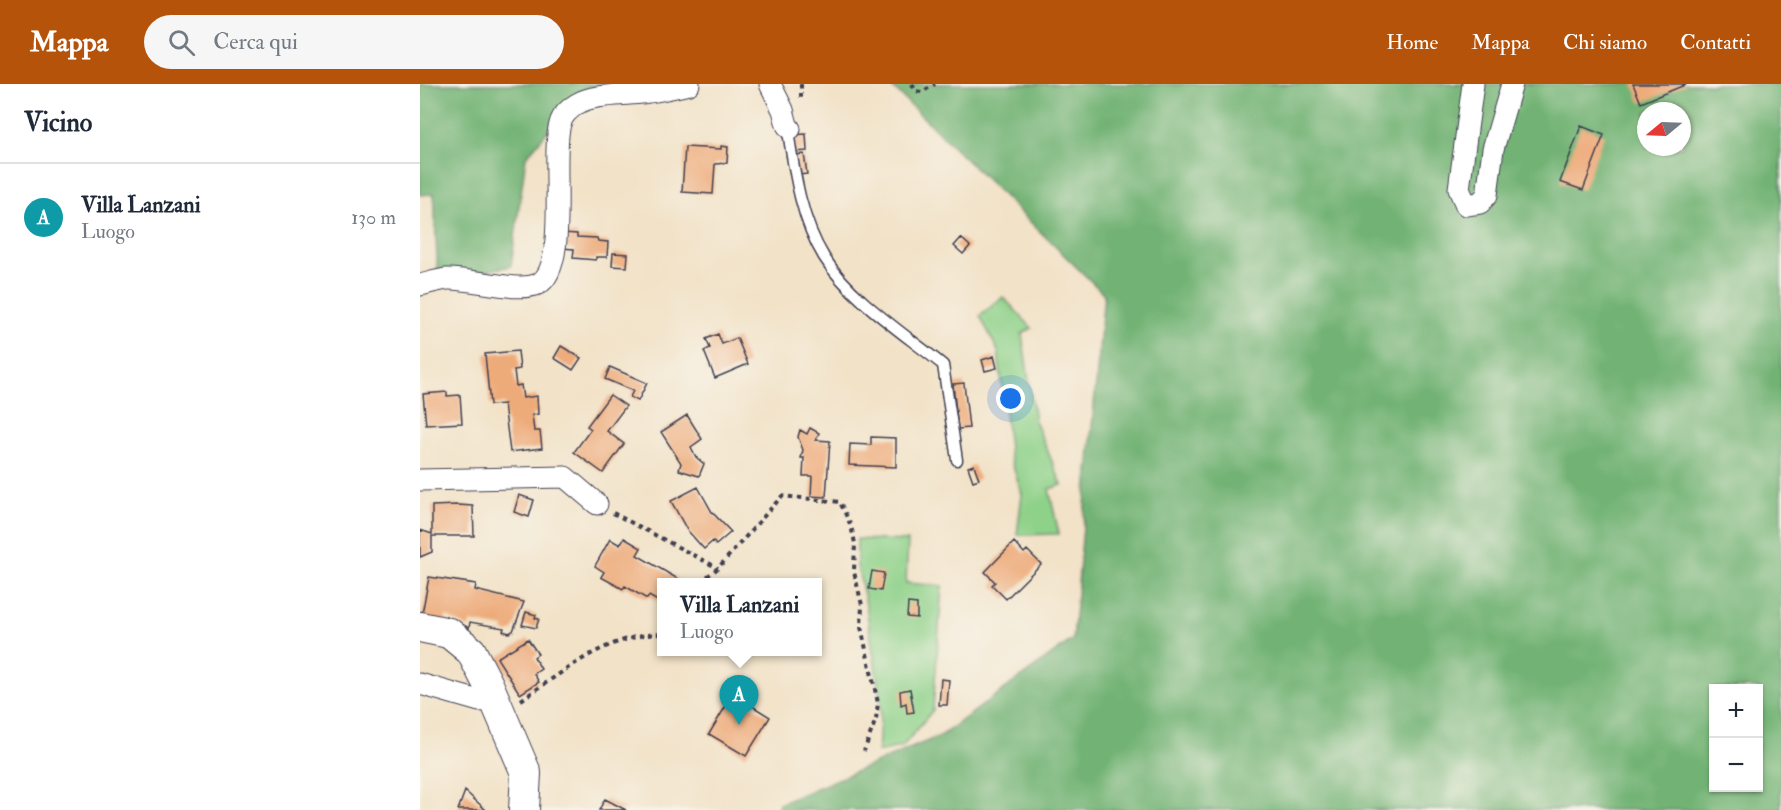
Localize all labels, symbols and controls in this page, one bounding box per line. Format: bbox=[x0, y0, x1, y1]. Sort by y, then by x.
search box bbox=[144, 15, 564, 69]
text: Mappa bbox=[30, 25, 108, 60]
icon: search bbox=[165, 26, 198, 59]
text: Cerca qui bbox=[213, 28, 298, 56]
text: Home bbox=[1386, 29, 1438, 56]
text: Mappa bbox=[1471, 29, 1530, 56]
text: Chi siamo bbox=[1563, 29, 1647, 56]
text: Contatti bbox=[1680, 29, 1751, 56]
north arrow bbox=[1637, 102, 1691, 156]
text: Vicino bbox=[24, 107, 92, 139]
text: Villa Lanzani bbox=[81, 191, 201, 219]
text: A bbox=[37, 205, 50, 230]
text: 130 m bbox=[351, 205, 396, 230]
text: Luogo bbox=[81, 219, 135, 244]
your location bbox=[996, 384, 1025, 413]
popup bbox=[657, 578, 822, 656]
text: Villa Lanzani bbox=[680, 591, 799, 619]
text: Luogo bbox=[680, 619, 734, 644]
pin: A bbox=[720, 676, 758, 725]
map controls bbox=[1709, 684, 1763, 792]
button: + bbox=[1709, 684, 1763, 738]
button: − bbox=[1709, 738, 1763, 792]

